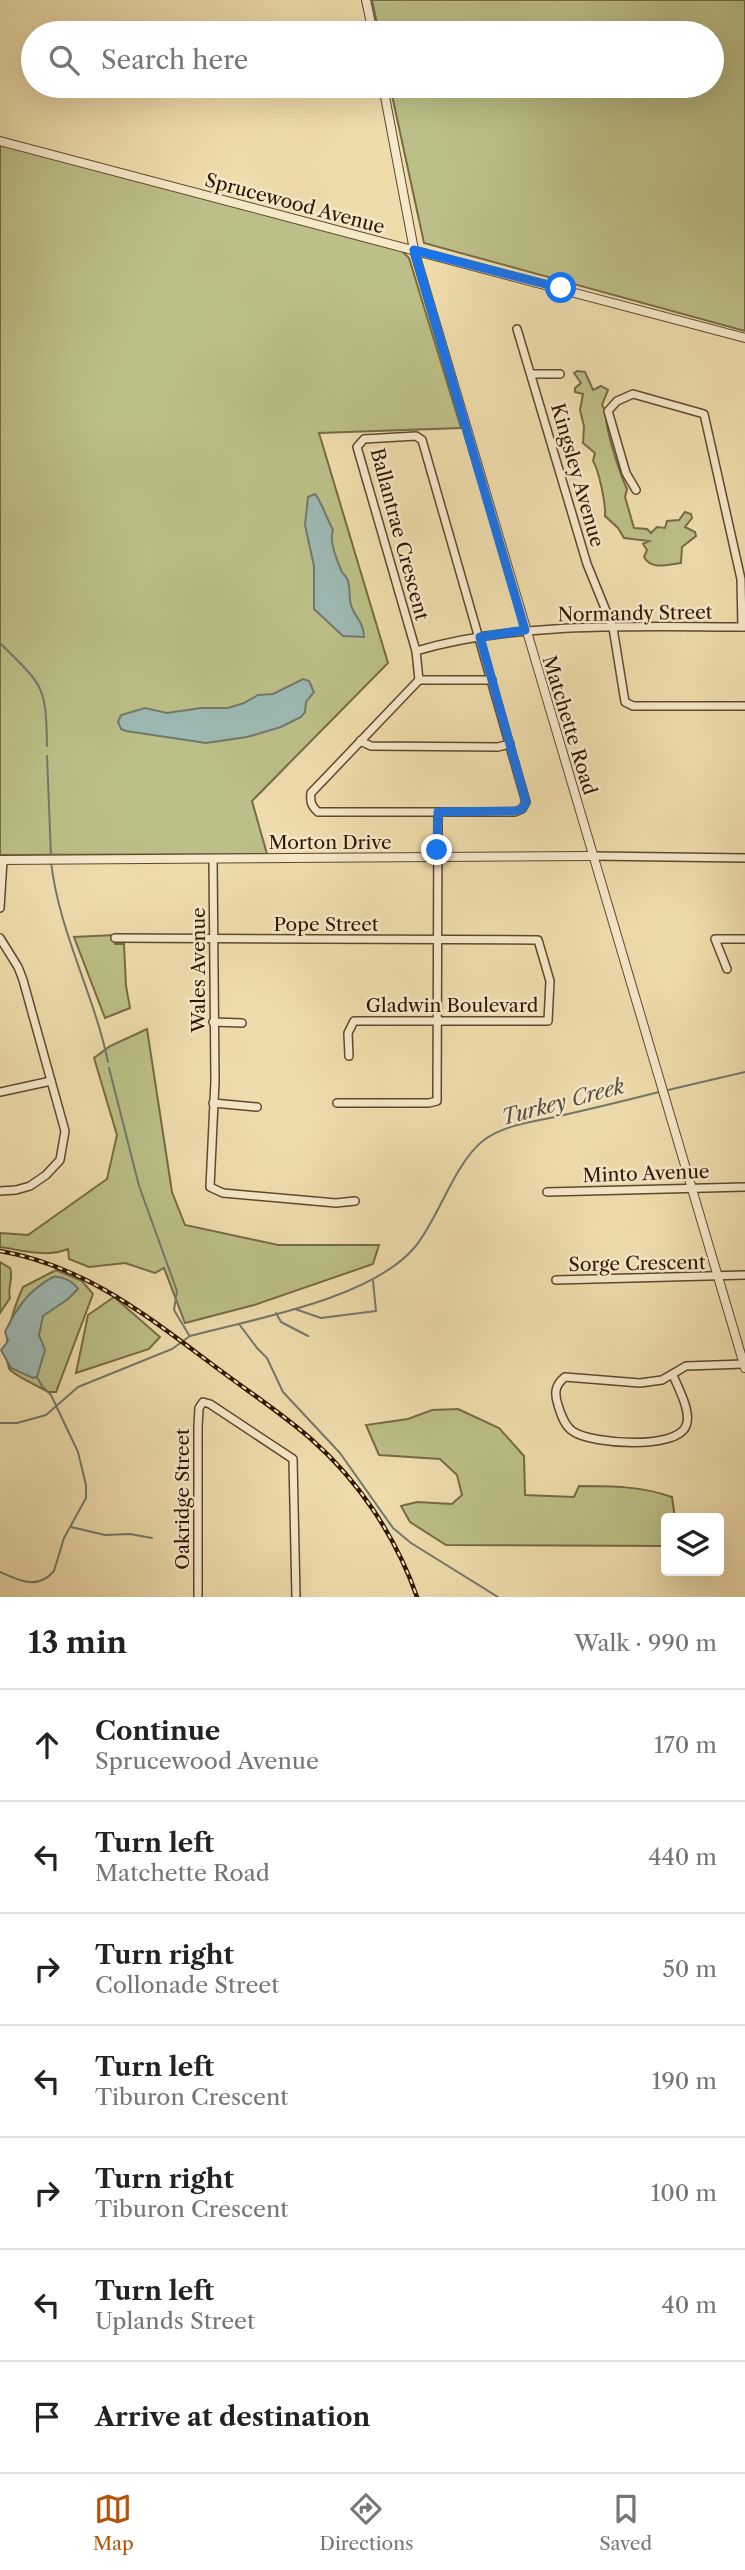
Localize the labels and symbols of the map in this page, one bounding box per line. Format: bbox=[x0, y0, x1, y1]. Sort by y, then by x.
street label: Sprucewood Avenue bbox=[203, 168, 387, 239]
route start bbox=[545, 272, 576, 303]
street label: Kingsley Avenue bbox=[546, 401, 609, 550]
street label: Ballantrae Crescent bbox=[365, 445, 434, 623]
street label: Normandy Street bbox=[557, 601, 713, 626]
street label: Matchette Road bbox=[537, 653, 602, 798]
street label: Morton Drive bbox=[268, 831, 392, 854]
route end bbox=[421, 834, 452, 865]
street label: Wales Avenue bbox=[187, 907, 210, 1034]
street label: Pope Street bbox=[274, 913, 379, 936]
street label: Gladwin Boulevard bbox=[366, 994, 539, 1017]
water label: Turkey Creek bbox=[499, 1073, 627, 1130]
street label: Minto Avenue bbox=[582, 1160, 710, 1187]
street label: Sorge Crescent bbox=[568, 1251, 706, 1276]
street label: Oakridge Street bbox=[171, 1428, 194, 1570]

